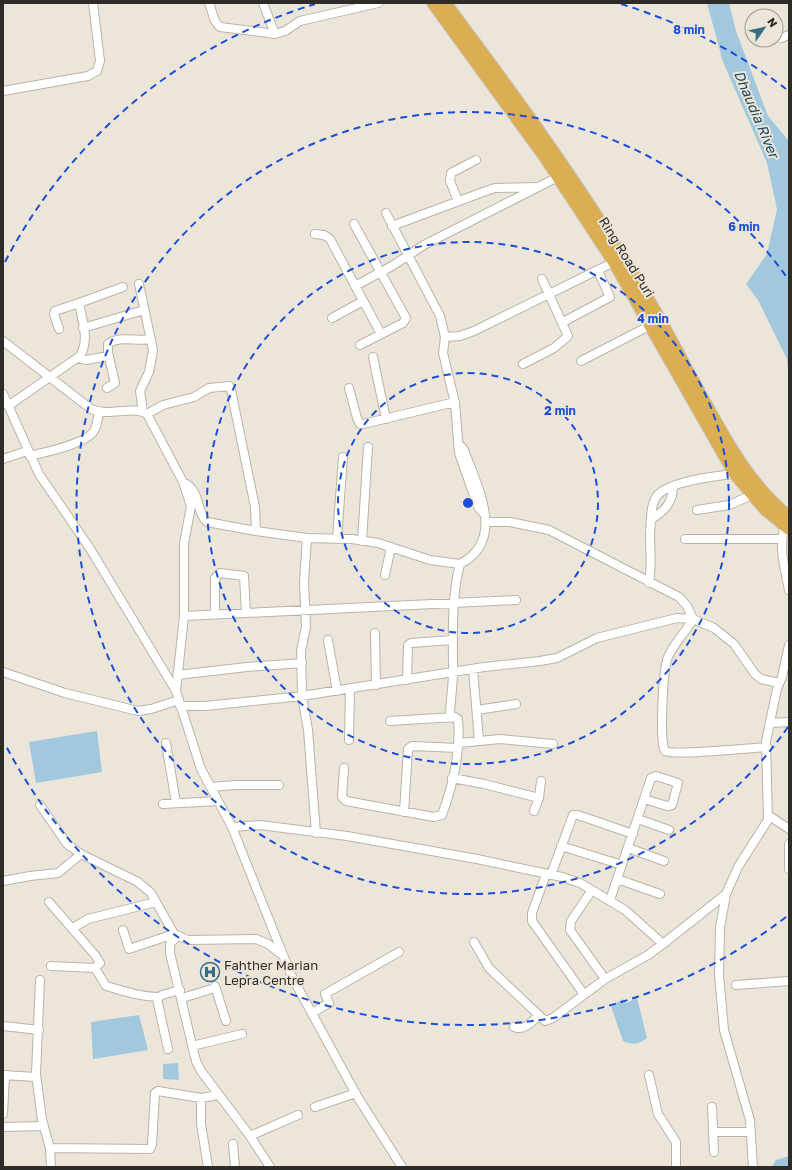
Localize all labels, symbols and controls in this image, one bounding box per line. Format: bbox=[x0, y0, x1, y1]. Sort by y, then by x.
north arrow bbox=[744, 8, 784, 48]
text: N bbox=[765, 15, 780, 29]
text: 8 min bbox=[673, 22, 705, 37]
water label: Dhaudia River bbox=[731, 68, 784, 162]
street label: Ring Road Puri bbox=[596, 214, 658, 300]
text: 6 min bbox=[728, 219, 760, 234]
text: 4 min bbox=[637, 311, 669, 326]
text: 2 min bbox=[544, 403, 576, 418]
centre of rings bbox=[461, 496, 475, 510]
place label: Fahther Marian Lepra Centre bbox=[224, 957, 318, 988]
hospital icon: Fahther Marian Lepra Centre bbox=[199, 961, 221, 983]

